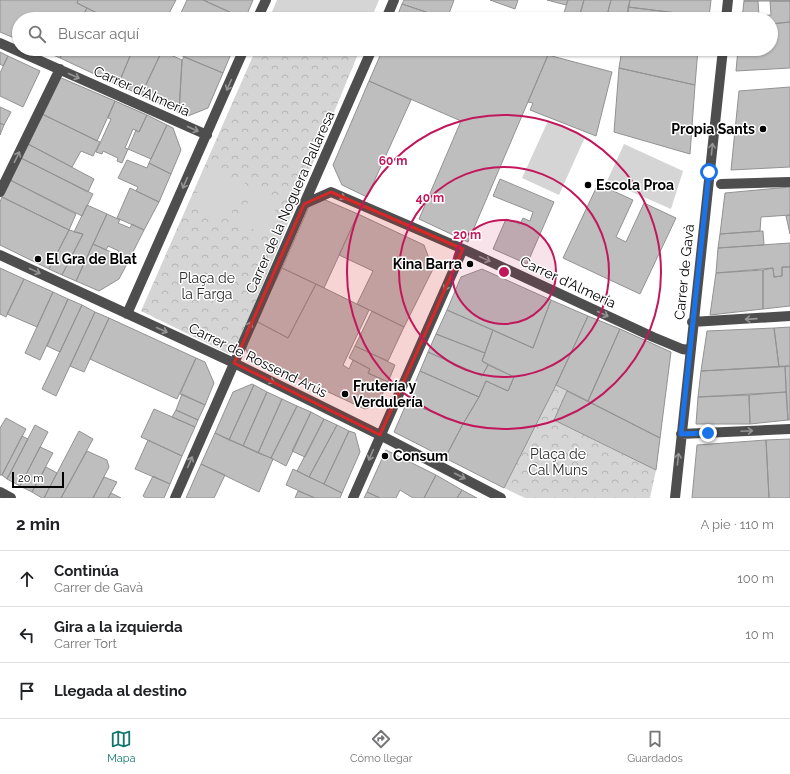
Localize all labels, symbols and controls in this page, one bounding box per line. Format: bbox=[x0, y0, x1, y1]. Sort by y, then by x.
search box bbox=[12, 12, 778, 56]
icon: search bbox=[26, 23, 48, 45]
text: Buscar aquí bbox=[58, 25, 139, 43]
street label: Carrer d'Almería bbox=[91, 63, 193, 119]
one-way arrow bbox=[68, 73, 80, 80]
one-way arrow bbox=[225, 78, 232, 90]
street label: Carrer de la Noguera Pallaresa bbox=[242, 108, 338, 296]
place label: Propia Sants bbox=[671, 121, 755, 137]
marker: Propia Sants bbox=[758, 124, 768, 134]
one-way arrow bbox=[186, 125, 198, 133]
one-way arrow bbox=[708, 143, 715, 156]
one-way arrow bbox=[14, 151, 21, 163]
text: 60 m bbox=[379, 154, 407, 168]
route start bbox=[700, 163, 718, 181]
one-way arrow bbox=[181, 177, 188, 189]
place label: Escola Proa bbox=[596, 177, 674, 193]
marker: Escola Proa bbox=[583, 180, 593, 190]
text: 40 m bbox=[416, 191, 444, 205]
one-way arrow bbox=[333, 193, 345, 200]
street label: Carrer de Gavà bbox=[671, 223, 697, 321]
text: 20 m bbox=[453, 228, 481, 242]
place label: El Gra de Blat bbox=[46, 251, 137, 267]
street label: Carrer d'Almería bbox=[518, 253, 618, 311]
marker: El Gra de Blat bbox=[33, 254, 43, 264]
place label: Kina Barra bbox=[393, 256, 462, 272]
one-way arrow bbox=[478, 256, 490, 263]
marker: Kina Barra bbox=[465, 259, 475, 269]
centre of rings bbox=[497, 265, 511, 279]
one-way arrow bbox=[29, 268, 41, 275]
park label: Plaça de la Farga bbox=[179, 270, 235, 302]
one-way arrow bbox=[443, 278, 450, 290]
one-way arrow bbox=[596, 311, 608, 318]
one-way arrow bbox=[745, 315, 758, 322]
street label: Carrer de Rossend Arús bbox=[186, 319, 330, 401]
one-way arrow bbox=[246, 321, 254, 333]
one-way arrow bbox=[156, 327, 168, 334]
one-way arrow bbox=[262, 377, 274, 384]
place label: Frutería y Verdulería bbox=[353, 378, 423, 410]
marker: Frutería y Verdulería bbox=[340, 389, 350, 399]
route end bbox=[699, 424, 717, 442]
one-way arrow bbox=[740, 428, 753, 435]
park label: Plaça de Cal Muns bbox=[528, 446, 588, 478]
one-way arrow bbox=[367, 448, 375, 460]
place label: Consum bbox=[393, 448, 448, 464]
marker: Consum bbox=[380, 451, 390, 461]
one-way arrow bbox=[675, 453, 682, 466]
one-way arrow bbox=[187, 457, 195, 469]
scale bar bbox=[12, 470, 64, 489]
text: 20 m bbox=[18, 472, 43, 485]
one-way arrow bbox=[453, 473, 465, 481]
text: 2 min bbox=[16, 514, 60, 534]
text: A pie · 110 m bbox=[700, 517, 774, 532]
text: Continúa bbox=[54, 562, 119, 580]
icon: ahead bbox=[16, 568, 38, 590]
text: 100 m bbox=[737, 571, 774, 586]
text: Carrer de Gavà bbox=[54, 580, 143, 595]
text: Gira a la izquierda bbox=[54, 618, 183, 636]
icon: left bbox=[16, 624, 38, 646]
text: 10 m bbox=[745, 627, 774, 642]
text: Carrer Tort bbox=[54, 636, 117, 651]
icon: arrive bbox=[16, 680, 38, 702]
text: Llegada al destino bbox=[54, 682, 187, 700]
tab: Mapa bbox=[107, 728, 136, 765]
tab: Cómo llegar bbox=[350, 728, 413, 765]
tab: Guardados bbox=[627, 728, 683, 765]

